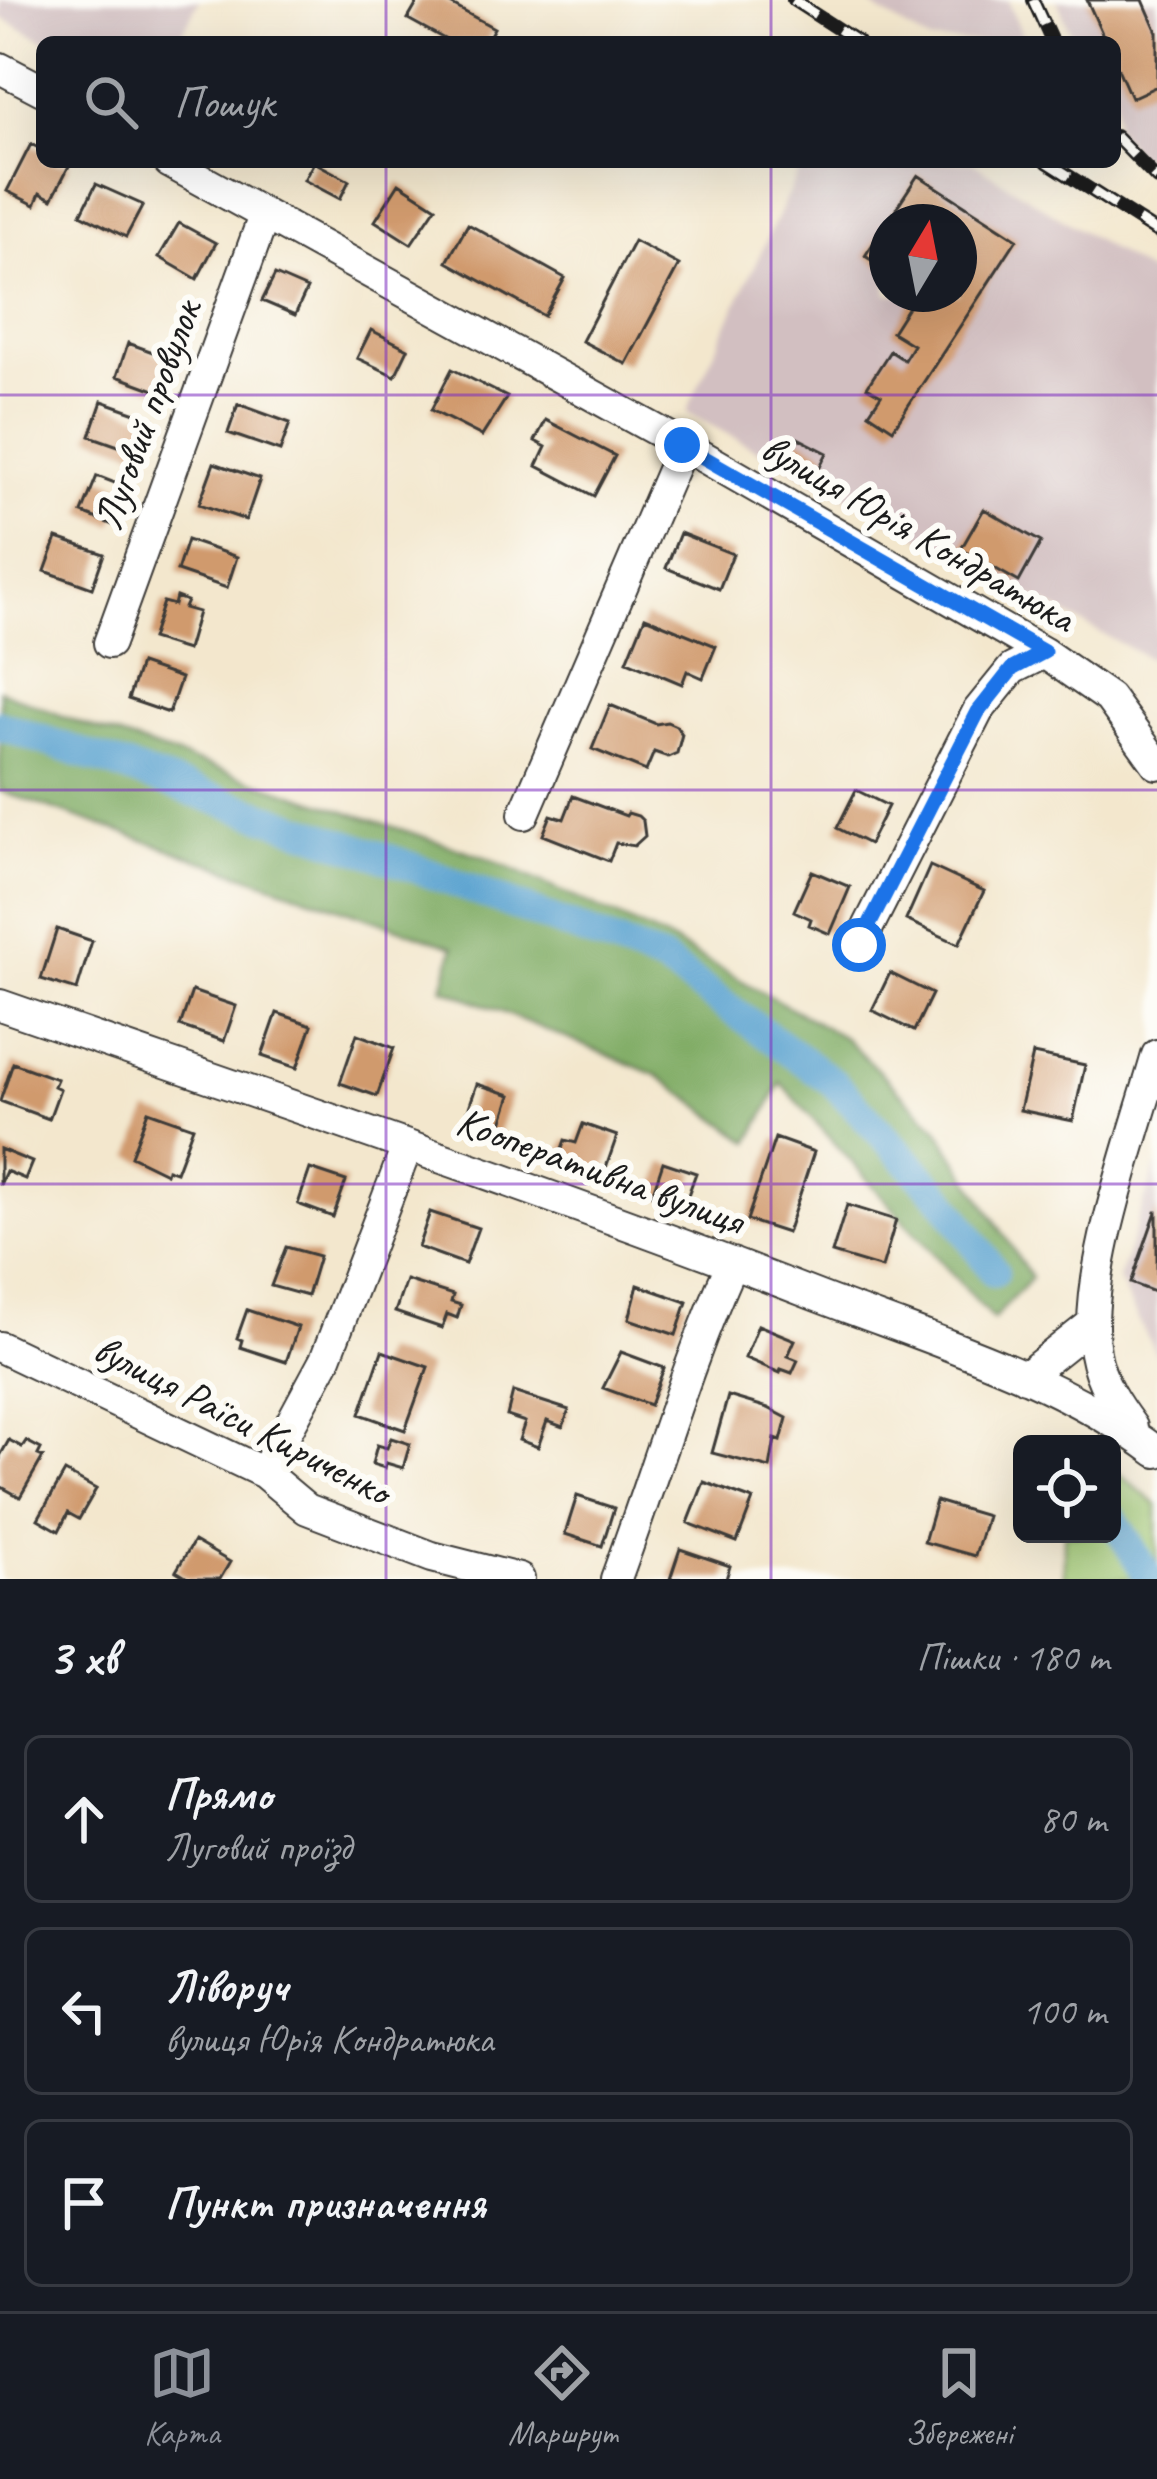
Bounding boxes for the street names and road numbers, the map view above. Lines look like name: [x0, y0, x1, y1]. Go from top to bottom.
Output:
street label: Луговий провулок: [81, 290, 214, 537]
street label: вулиця Юрія Кондратюка: [752, 422, 1087, 646]
street label: Кооперативна вулиця: [449, 1095, 753, 1248]
street label: вулиця Раїси Кириченко: [85, 1322, 403, 1519]

